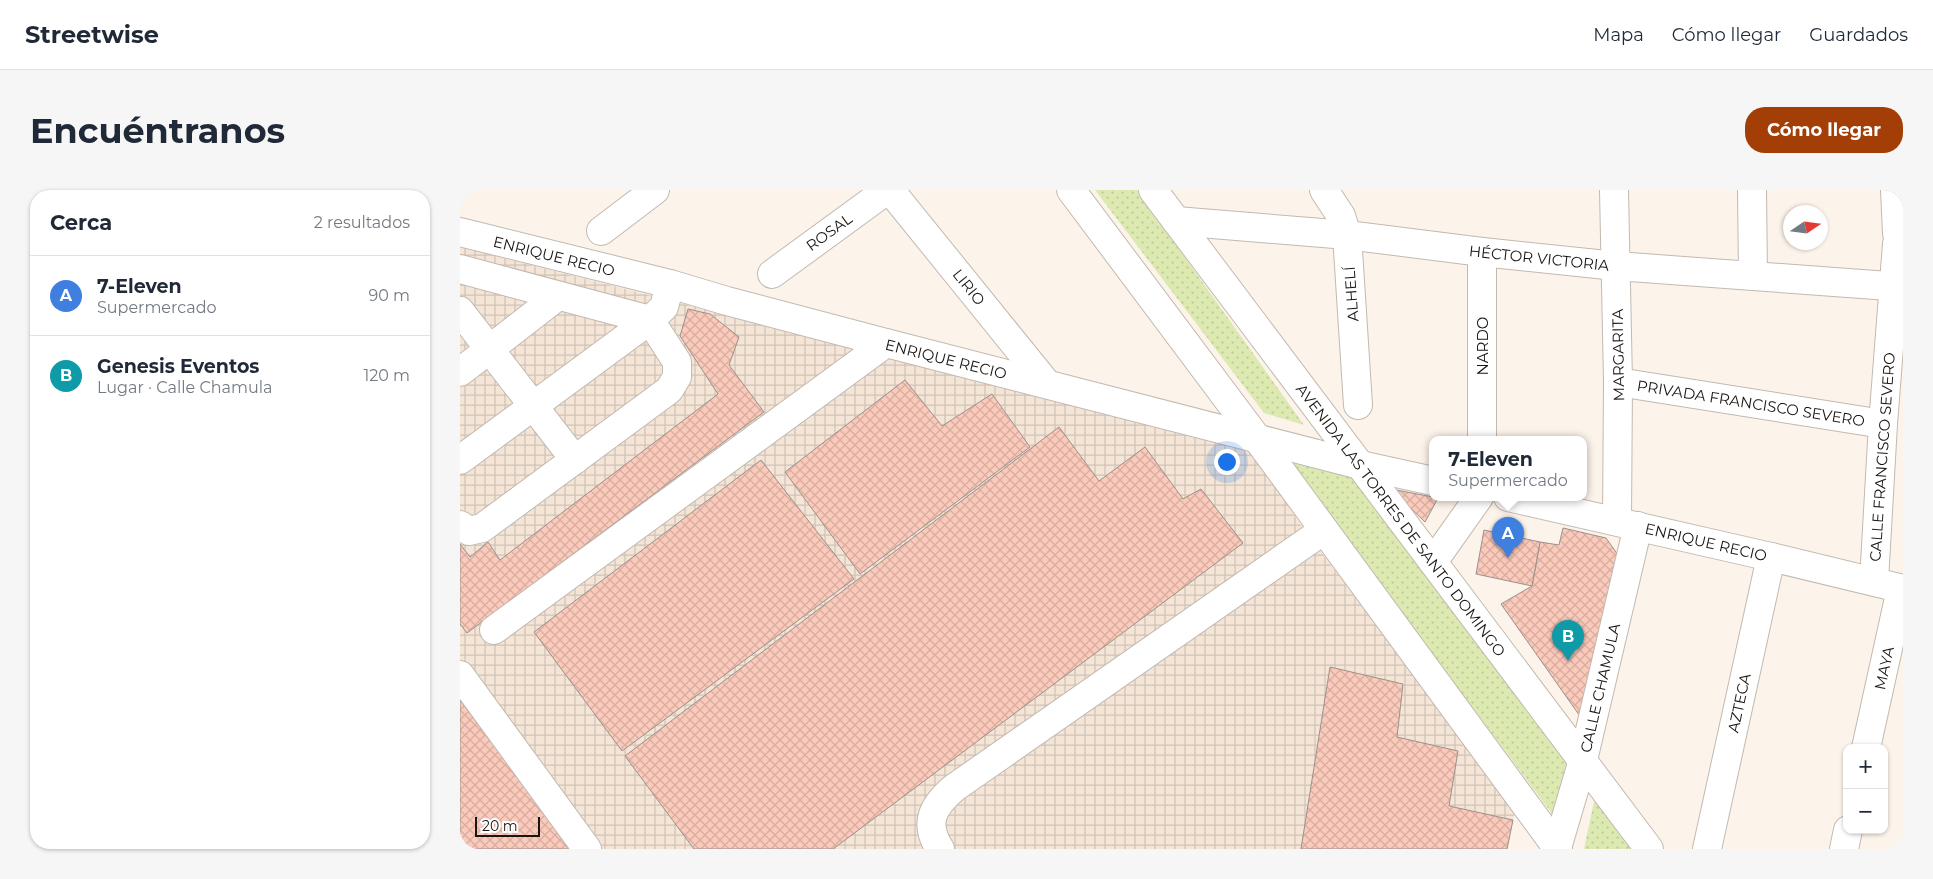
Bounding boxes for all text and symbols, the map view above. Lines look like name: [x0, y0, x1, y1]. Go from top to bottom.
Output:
text: Streetwise: [25, 20, 159, 49]
text: Mapa: [1593, 24, 1644, 46]
text: Cómo llegar: [1672, 24, 1781, 46]
text: Guardados: [1809, 24, 1908, 46]
button: Cómo llegar: [1745, 107, 1903, 153]
text: Encuéntranos: [30, 109, 285, 152]
north arrow: [1783, 205, 1828, 250]
street label: ROSAL: [802, 209, 856, 255]
text: Cerca: [50, 210, 112, 235]
text: 2 resultados: [314, 213, 410, 232]
street label: ENRIQUE RECIO: [491, 232, 617, 280]
street label: HÉCTOR VICTORIA: [1468, 241, 1610, 275]
street label: LIRIO: [949, 265, 989, 309]
street label: ALHELÍ: [1340, 265, 1362, 322]
text: 7-Eleven: [97, 275, 182, 298]
text: A: [60, 286, 72, 305]
text: 90 m: [368, 286, 410, 305]
text: Supermercado: [97, 298, 217, 317]
street label: MARGARITA: [1608, 308, 1628, 401]
street label: NARDO: [1473, 317, 1492, 375]
street label: ENRIQUE RECIO: [883, 335, 1009, 383]
street label: CALLE FRANCISCO SEVERO: [1865, 352, 1899, 562]
text: Genesis Eventos: [97, 355, 259, 378]
text: B: [60, 366, 72, 385]
text: 120 m: [363, 366, 410, 385]
street label: PRIVADA FRANCISCO SEVERO: [1636, 376, 1866, 430]
text: Lugar · Calle Chamula: [97, 378, 272, 397]
street label: AVENIDA LAS TORRES DE SANTO DOMINGO: [1293, 380, 1509, 660]
popup: [1429, 436, 1587, 501]
text: 7-Eleven: [1448, 448, 1533, 471]
your location: [1214, 449, 1240, 475]
text: Supermercado: [1448, 471, 1568, 490]
pin: A: [1492, 517, 1524, 558]
street label: ENRIQUE RECIO: [1643, 519, 1769, 565]
pin: B: [1552, 620, 1584, 661]
street label: CALLE CHAMULA: [1576, 621, 1624, 755]
street label: MAYA: [1870, 644, 1898, 691]
street label: AZTECA: [1723, 671, 1755, 734]
map controls: [1843, 744, 1888, 834]
button: +: [1843, 744, 1888, 789]
button: −: [1843, 789, 1888, 834]
scale bar: [475, 814, 540, 837]
text: 20 m: [482, 817, 518, 835]

